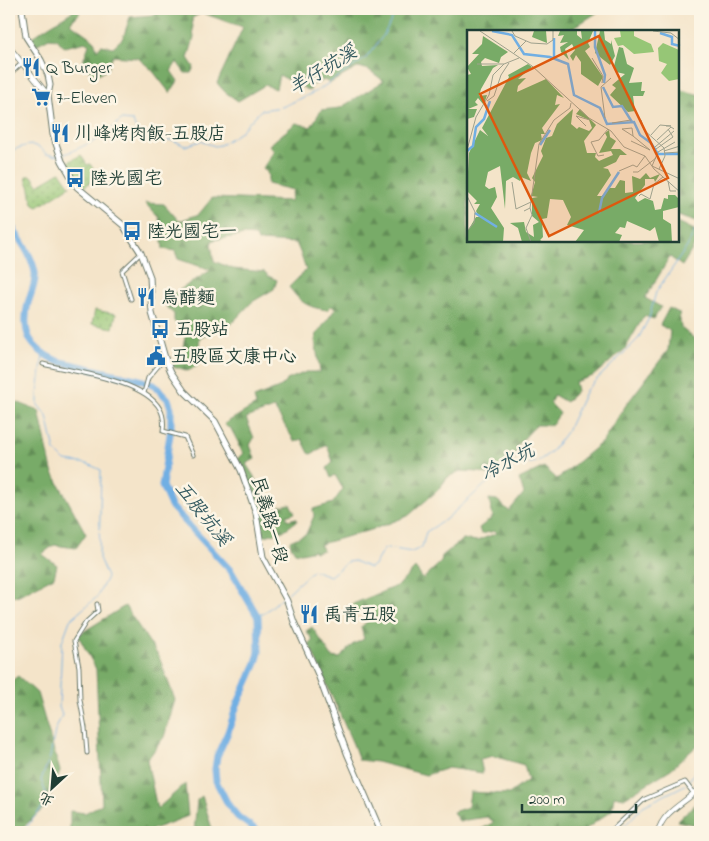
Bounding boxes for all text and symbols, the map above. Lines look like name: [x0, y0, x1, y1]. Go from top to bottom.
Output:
inset map: [467, 30, 679, 242]
water label: 羊仔坑溪: [284, 39, 364, 103]
restaurant icon: Q Burger: [20, 56, 42, 78]
place label: Q Burger: [46, 56, 112, 83]
supermarket icon: 7-Eleven: [30, 86, 52, 108]
place label: 7-Eleven: [56, 86, 117, 112]
restaurant icon: 川峰烤肉飯-五股店: [49, 122, 71, 144]
place label: 川峰烤肉飯-五股店: [75, 122, 226, 148]
bus stop icon: 陸光國宅: [64, 167, 86, 189]
place label: 陸光國宅: [90, 167, 162, 193]
bus stop icon: 陸光國宅一: [121, 220, 143, 242]
place label: 陸光國宅一: [147, 220, 237, 246]
restaurant icon: 烏醋麵: [135, 286, 157, 308]
place label: 烏醋麵: [161, 286, 215, 312]
bus stop icon: 五股站: [149, 318, 171, 340]
place label: 五股站: [175, 318, 229, 344]
public building icon: 五股區文康中心: [145, 345, 167, 367]
place label: 五股區文康中心: [171, 345, 297, 371]
water label: 冷水坑: [477, 437, 541, 488]
street label: 民義路一段: [243, 474, 293, 567]
water label: 五股坑溪: [168, 477, 237, 553]
restaurant icon: 禹青五股: [298, 603, 320, 625]
place label: 禹青五股: [324, 603, 396, 629]
north arrow: [28, 764, 78, 814]
scale bar: [522, 781, 635, 813]
text: 北: [36, 786, 58, 811]
text: 200 m: [529, 789, 565, 811]

